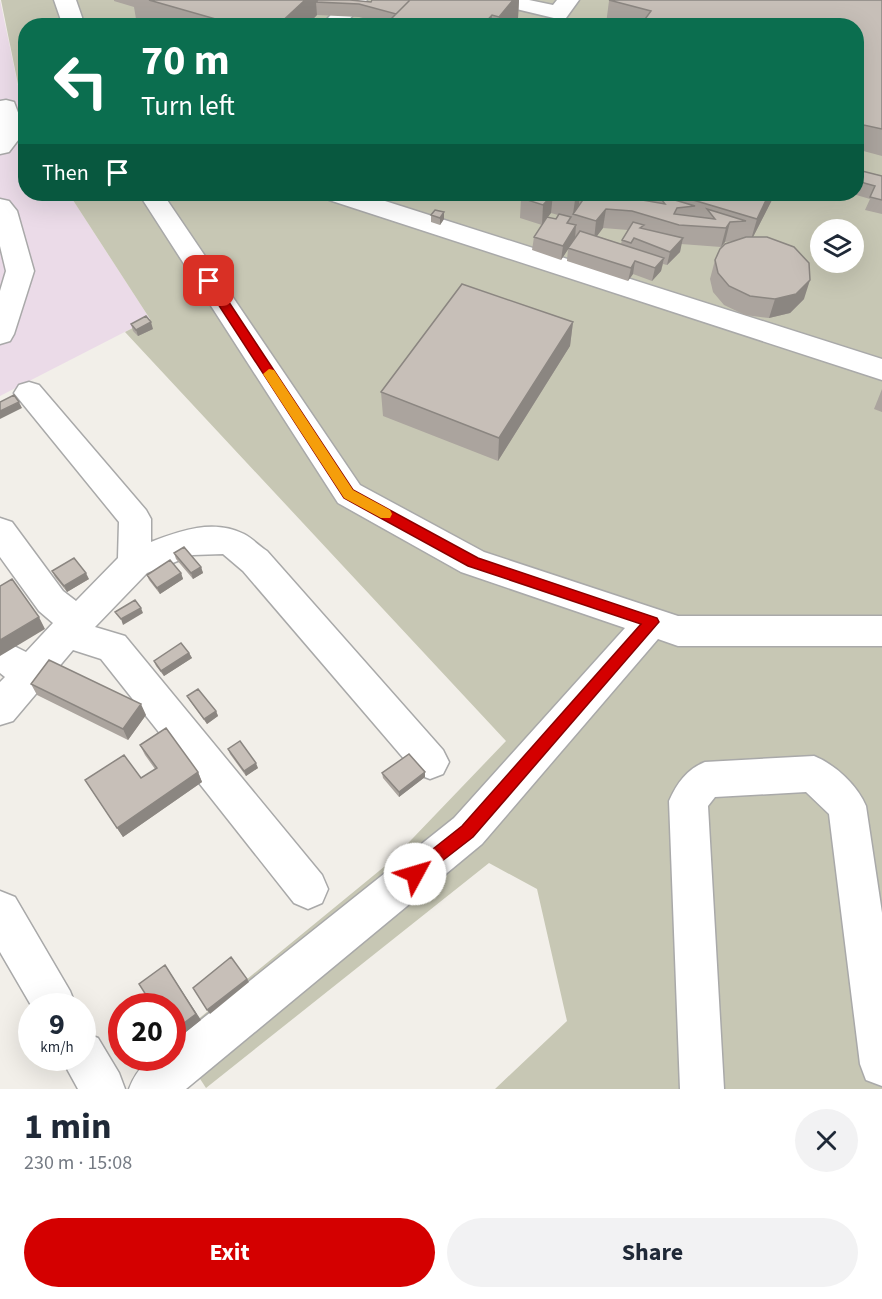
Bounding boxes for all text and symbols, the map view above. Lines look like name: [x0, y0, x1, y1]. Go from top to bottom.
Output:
text: 70 m: [141, 31, 230, 91]
icon: left: [42, 42, 120, 120]
text: Turn left: [141, 87, 235, 126]
icon: arrive: [101, 156, 134, 189]
text: Then: [42, 157, 89, 189]
map controls: [810, 219, 864, 273]
button: layers: [810, 219, 864, 273]
pin: [183, 255, 234, 306]
icon: arrive: [192, 264, 225, 297]
position arrow: [383, 842, 447, 906]
speed limit sign: 20: [108, 993, 186, 1071]
text: 9: [49, 1003, 65, 1046]
text: km/h: [40, 1037, 74, 1058]
text: 1 min: [24, 1101, 112, 1152]
button: close: [795, 1109, 858, 1172]
text: 230 m · 15:08: [24, 1149, 132, 1177]
button: Exit: [24, 1218, 435, 1287]
button: Share: [447, 1218, 858, 1287]

